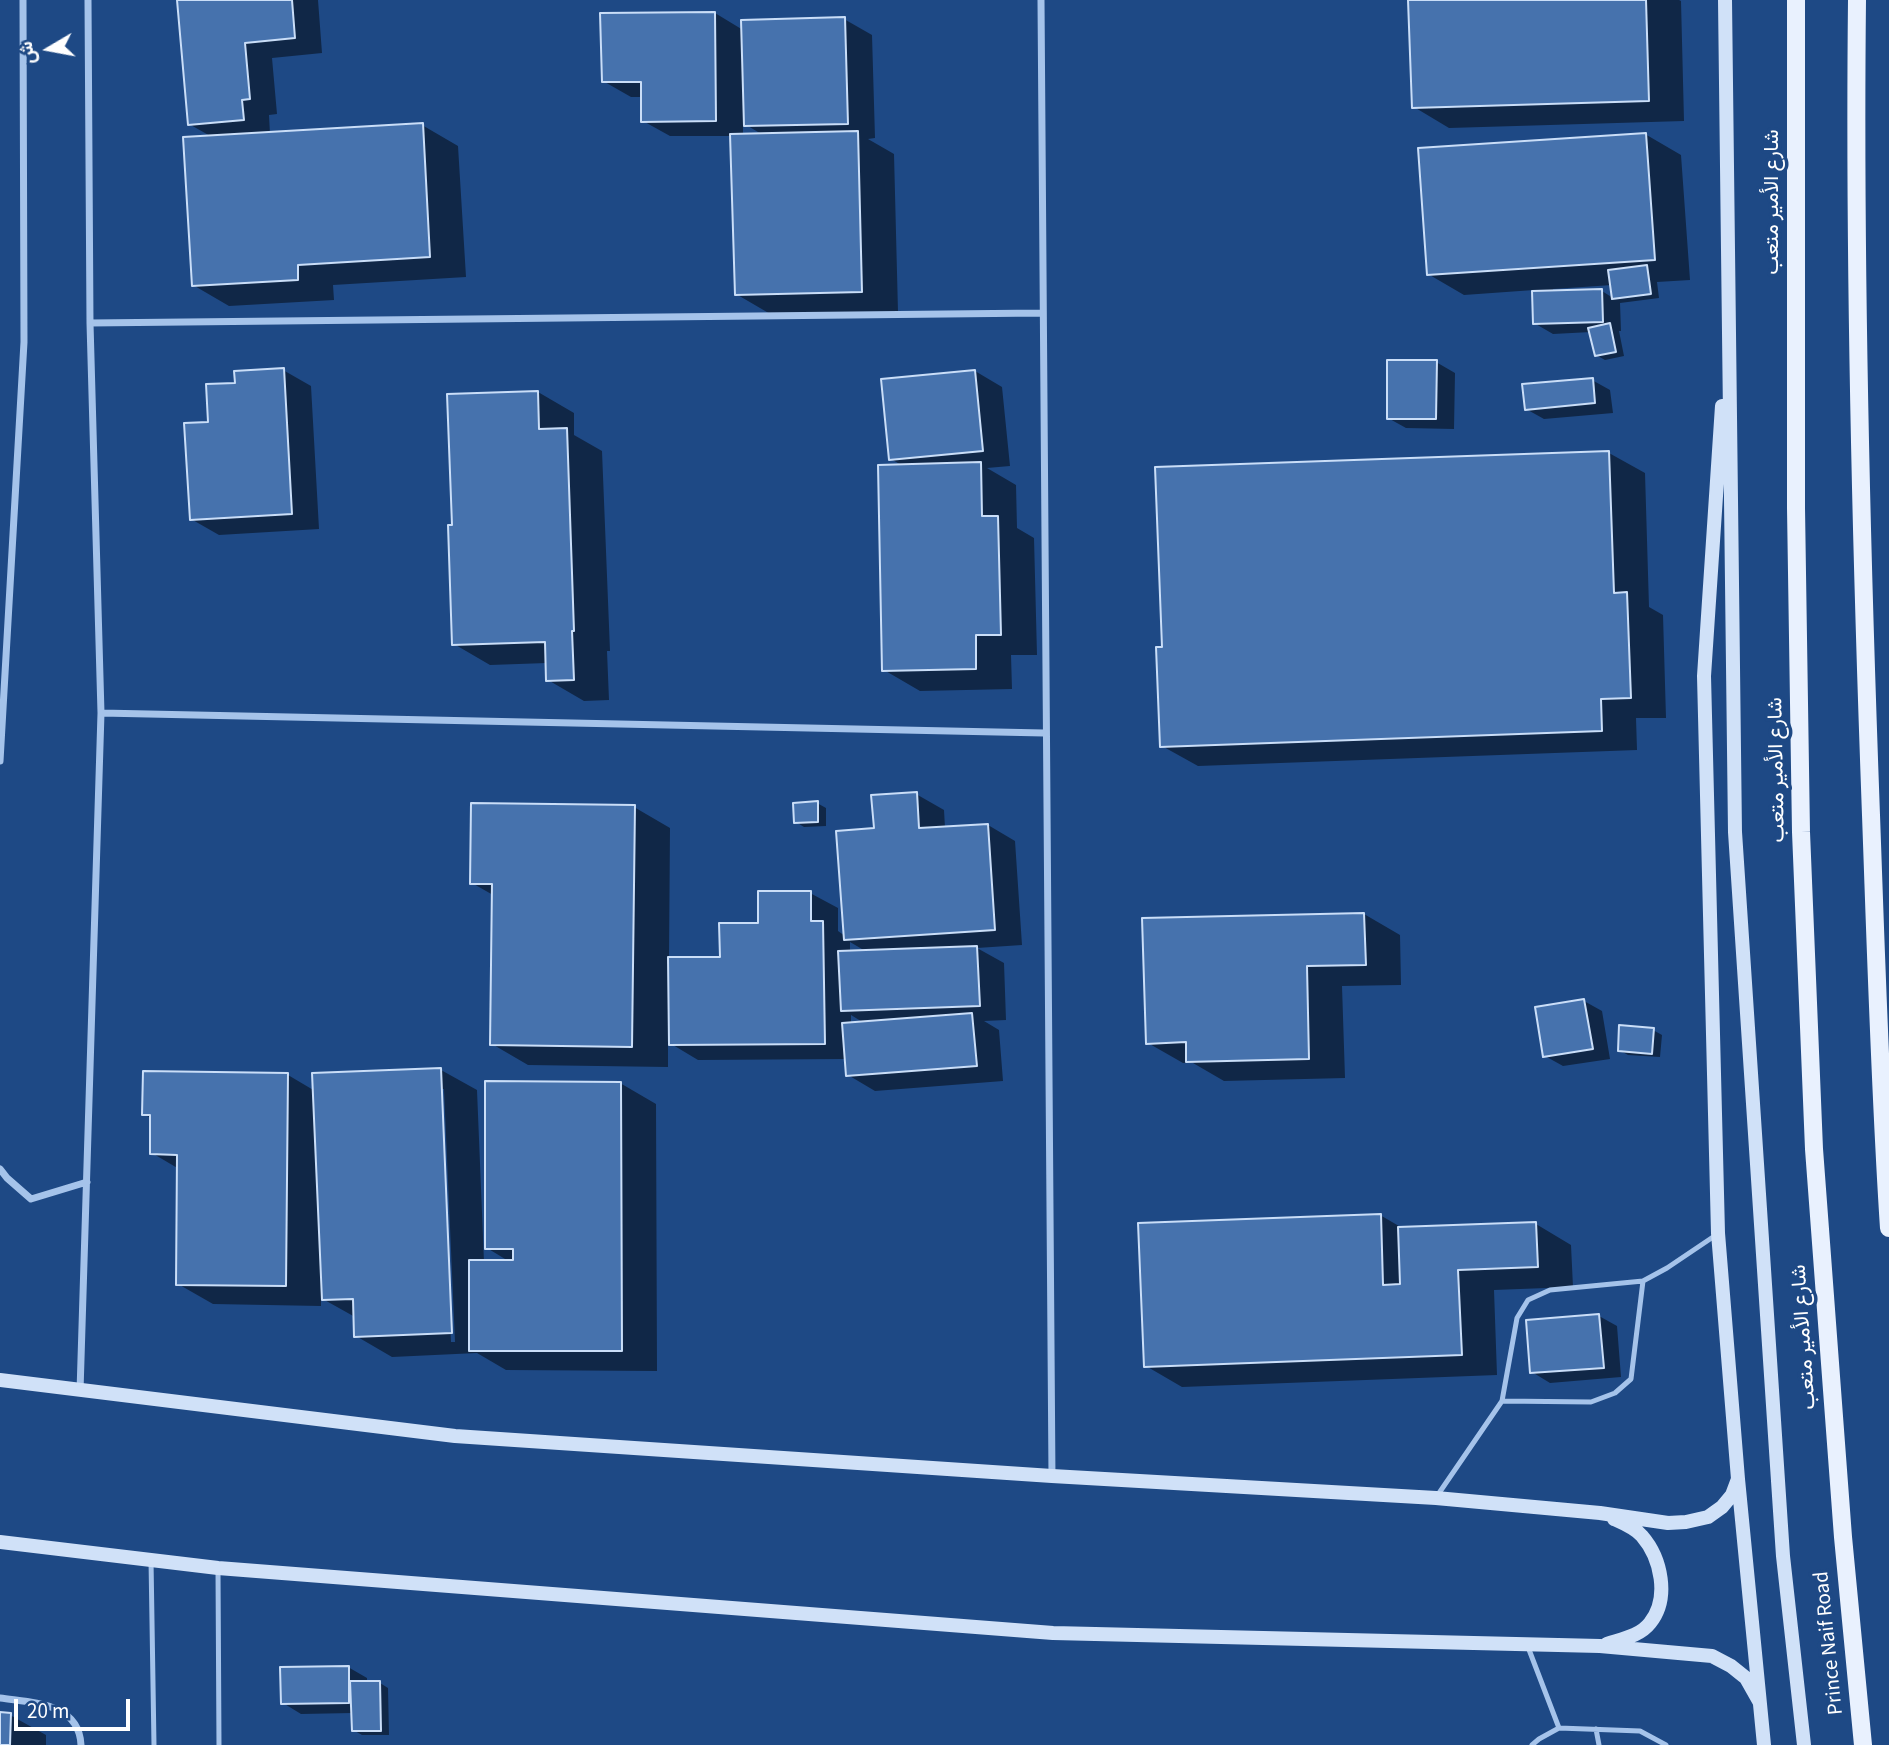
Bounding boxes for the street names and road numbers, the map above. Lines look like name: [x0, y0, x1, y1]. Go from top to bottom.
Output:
street label: شارع الأمير متعب: [1760, 129, 1786, 275]
street label: شارع الأمير متعب: [1764, 697, 1792, 843]
street label: شارع الأمير متعب: [1787, 1264, 1823, 1410]
street label: Prince Naif Road: [1810, 1570, 1850, 1716]

